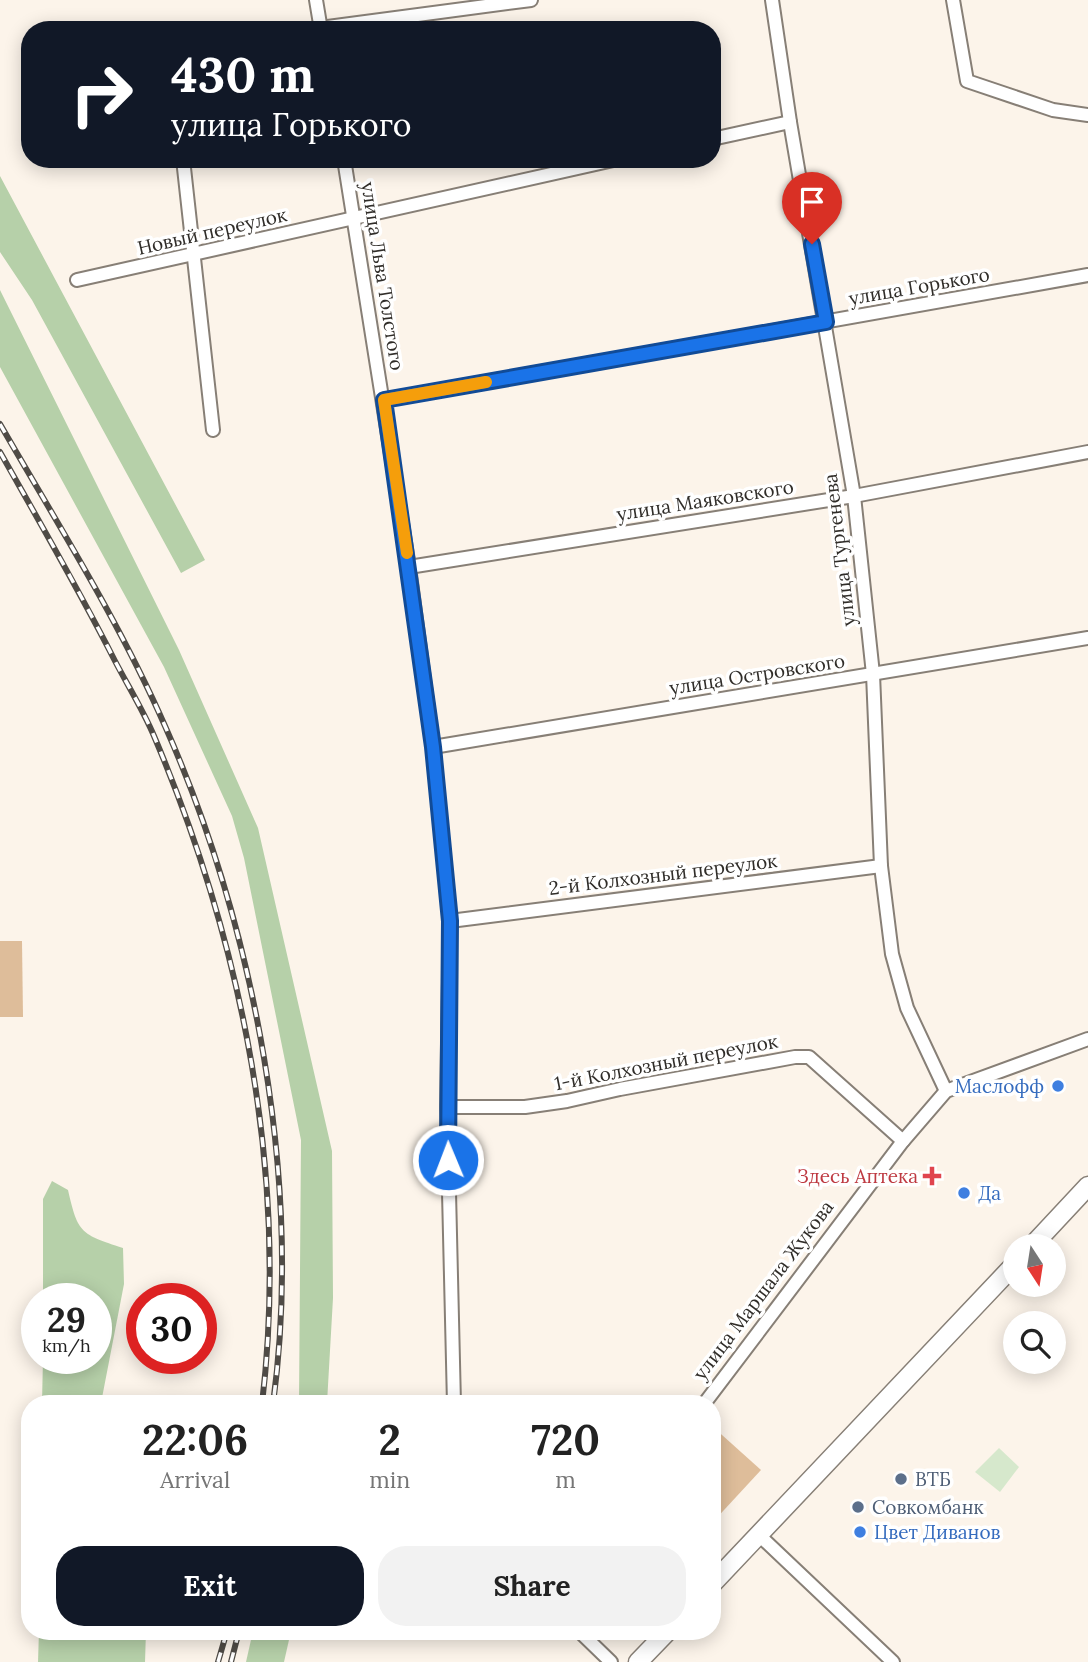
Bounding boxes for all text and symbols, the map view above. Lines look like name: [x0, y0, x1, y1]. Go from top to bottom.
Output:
text: 430 m: [171, 43, 314, 105]
icon: right: [56, 49, 147, 140]
text: улица Горького: [171, 104, 411, 145]
pin: [782, 172, 842, 244]
street label: улица Льва Толстого: [356, 180, 410, 372]
icon: arrive: [793, 183, 831, 221]
street label: Новый переулок: [135, 202, 290, 260]
street label: улица Горького: [847, 262, 991, 310]
street label: улица Тургенева: [818, 472, 860, 628]
street label: улица Маяковского: [615, 474, 795, 526]
street label: улица Островского: [668, 648, 846, 700]
street label: 2-й Колхозный переулок: [547, 848, 779, 900]
street label: 1-й Колхозный переулок: [552, 1028, 780, 1095]
place label: Маслофф: [955, 1074, 1044, 1098]
marker: Маслофф: [1050, 1078, 1066, 1094]
position arrow: [411, 1123, 485, 1197]
place label: Здесь Аптека: [797, 1164, 918, 1188]
marker: Здесь Аптека: [924, 1168, 940, 1184]
place label: Да: [978, 1181, 1001, 1205]
marker: Да: [956, 1185, 972, 1201]
street label: улица Маршала Жукова: [688, 1195, 838, 1384]
north arrow: [1003, 1234, 1066, 1297]
map controls: [1003, 1234, 1066, 1374]
speed limit sign: 30: [126, 1283, 217, 1374]
text: 29: [47, 1297, 86, 1342]
button: search: [1003, 1311, 1066, 1374]
text: km/h: [42, 1334, 91, 1357]
text: 22:06: [142, 1413, 248, 1467]
text: 2: [378, 1413, 401, 1467]
text: 720: [531, 1413, 600, 1467]
text: Arrival: [160, 1465, 230, 1494]
text: min: [369, 1465, 410, 1494]
text: m: [555, 1465, 576, 1494]
place label: ВТБ: [915, 1467, 951, 1491]
marker: ВТБ: [893, 1471, 909, 1487]
place label: Совкомбанк: [872, 1495, 984, 1519]
marker: Совкомбанк: [850, 1499, 866, 1515]
place label: Цвет Диванов: [874, 1520, 1001, 1544]
marker: Цвет Диванов: [852, 1524, 868, 1540]
button: Exit: [56, 1546, 364, 1626]
button: Share: [378, 1546, 686, 1626]

